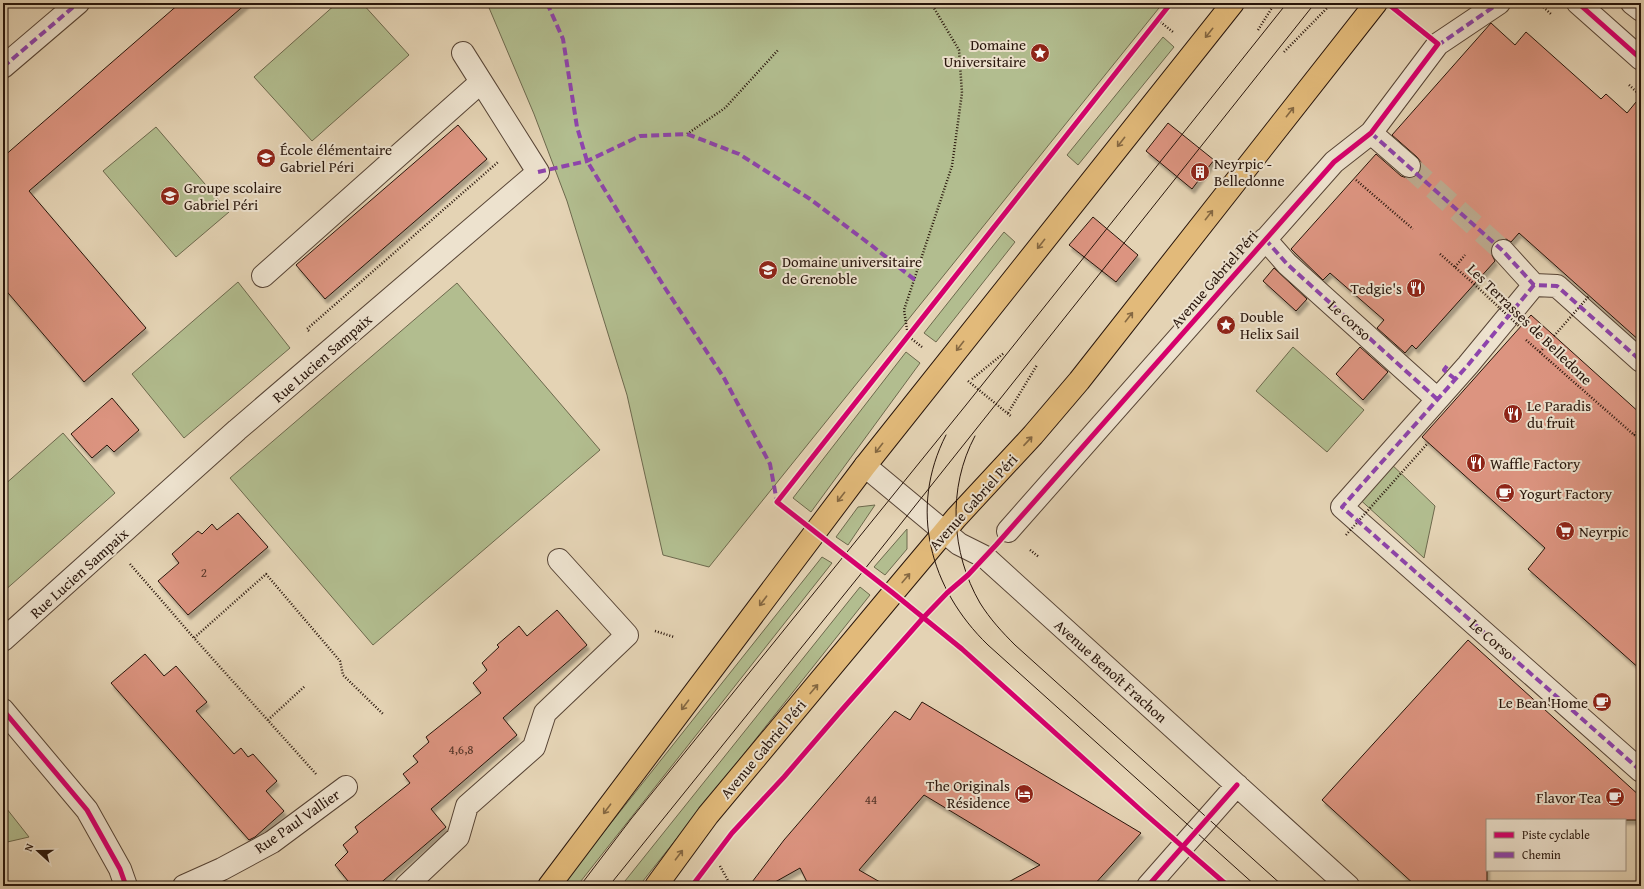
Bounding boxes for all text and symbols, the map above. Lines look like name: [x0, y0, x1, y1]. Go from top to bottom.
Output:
one-way arrow: [1204, 28, 1213, 39]
place label: Domaine Universitaire: [943, 34, 1026, 72]
place icon: Domaine Universitaire: [1029, 42, 1051, 64]
one-way arrow: [1286, 107, 1294, 118]
one-way arrow: [1117, 137, 1126, 148]
place label: École élémentaire Gabriel Péri: [280, 139, 392, 177]
school or university icon: École élémentaire Gabriel Péri: [255, 147, 277, 169]
place label: Neyrpic - Belledonne: [1214, 153, 1285, 191]
building icon: Neyrpic - Belledonne: [1189, 161, 1211, 183]
place label: Groupe scolaire Gabriel Péri: [184, 177, 282, 215]
school or university icon: Groupe scolaire Gabriel Péri: [159, 185, 181, 207]
one-way arrow: [1205, 209, 1214, 220]
street label: Avenue Gabriel Péri: [1166, 225, 1262, 333]
one-way arrow: [1036, 239, 1045, 250]
place label: Domaine universitaire de Grenoble: [782, 251, 922, 289]
school or university icon: Domaine universitaire de Grenoble: [757, 259, 779, 281]
street label: Les Terrasses de Belledone: [1463, 259, 1597, 389]
restaurant icon: Tedgie's: [1405, 277, 1427, 299]
place label: Tedgie's: [1351, 278, 1402, 299]
street label: Le corso: [1324, 295, 1377, 345]
place label: Double Helix Sail: [1240, 306, 1299, 344]
street label: Rue Lucien Sampaix: [268, 309, 377, 407]
one-way arrow: [1125, 311, 1133, 322]
place icon: Double Helix Sail: [1215, 314, 1237, 336]
one-way arrow: [956, 341, 965, 352]
place label: Le Paradis du fruit: [1527, 395, 1591, 433]
restaurant icon: Le Paradis du fruit: [1502, 403, 1524, 425]
one-way arrow: [1023, 436, 1032, 446]
one-way arrow: [875, 443, 884, 454]
street label: Avenue Gabriel Péri: [924, 449, 1022, 555]
restaurant icon: Waffle Factory: [1465, 452, 1487, 474]
place label: Waffle Factory: [1490, 453, 1581, 474]
cafe icon: Yogurt Factory: [1494, 482, 1516, 504]
place label: Yogurt Factory: [1519, 483, 1613, 504]
one-way arrow: [837, 492, 846, 503]
supermarket icon: Neyrpic: [1554, 520, 1576, 542]
place label: Neyrpic: [1579, 521, 1629, 542]
street label: Rue Lucien Sampaix: [25, 523, 133, 623]
house number: 2: [201, 563, 207, 582]
one-way arrow: [901, 573, 910, 583]
one-way arrow: [759, 595, 767, 606]
street label: Le Corso: [1465, 614, 1519, 665]
street label: Avenue Benoît Frachon: [1050, 615, 1172, 728]
one-way arrow: [809, 683, 818, 694]
cafe icon: Le Bean'Home: [1591, 691, 1613, 713]
place label: Le Bean'Home: [1499, 692, 1588, 713]
street label: Avenue Gabriel Péri: [715, 695, 811, 803]
one-way arrow: [681, 699, 689, 710]
house number: 4,6,8: [448, 740, 474, 759]
place label: The Originals Résidence: [926, 775, 1010, 813]
hotel icon: The Originals Résidence: [1013, 783, 1035, 805]
street label: Rue Paul Vallier: [250, 784, 344, 858]
cafe icon: Flavor Tea: [1604, 786, 1626, 808]
place label: Flavor Tea: [1536, 787, 1601, 808]
house number: 44: [865, 790, 877, 809]
one-way arrow: [603, 803, 611, 814]
legend: [1486, 819, 1626, 871]
text: Piste cyclable: [1522, 826, 1590, 843]
north arrow: [18, 831, 58, 871]
text: N: [20, 841, 38, 854]
text: Chemin: [1522, 846, 1561, 863]
one-way arrow: [675, 849, 683, 860]

